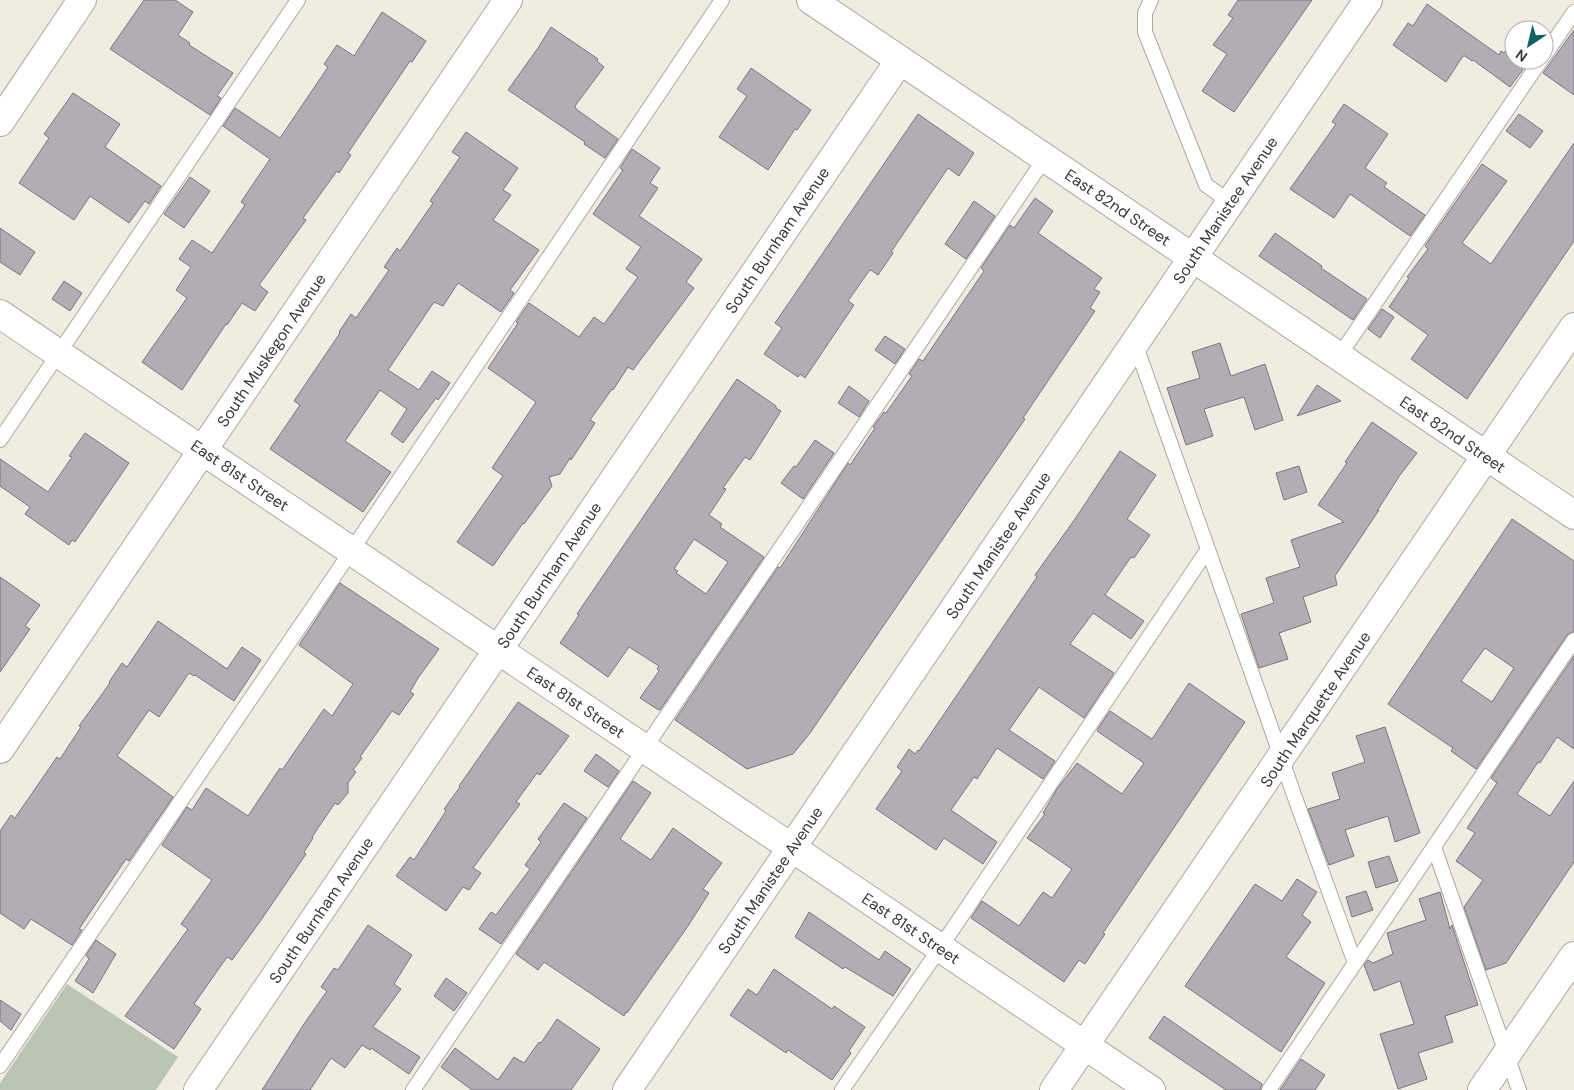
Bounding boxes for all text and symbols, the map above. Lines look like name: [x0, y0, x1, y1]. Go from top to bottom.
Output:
north arrow: [1504, 20, 1554, 70]
text: N: [1512, 45, 1531, 66]
street label: South Manistee Avenue: [1168, 133, 1283, 288]
street label: South Burnham Avenue: [721, 163, 834, 318]
street label: East 82nd Street: [1061, 164, 1175, 251]
street label: South Muskegon Avenue: [212, 269, 331, 431]
street label: East 82nd Street: [1396, 391, 1510, 478]
street label: East 81st Street: [187, 435, 293, 516]
street label: South Manistee Avenue: [941, 468, 1056, 623]
street label: South Burnham Avenue: [493, 498, 606, 653]
street label: South Marquette Avenue: [1255, 627, 1375, 791]
street label: East 81st Street: [523, 662, 629, 743]
street label: South Manistee Avenue: [713, 803, 828, 958]
street label: South Burnham Avenue: [265, 833, 378, 988]
street label: East 81st Street: [858, 888, 964, 969]

